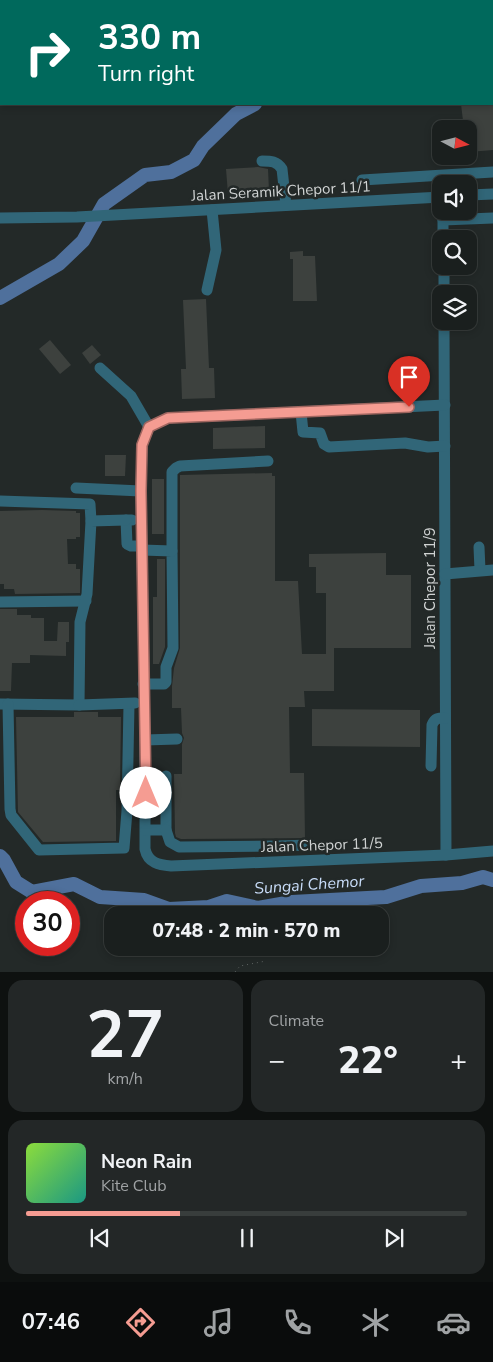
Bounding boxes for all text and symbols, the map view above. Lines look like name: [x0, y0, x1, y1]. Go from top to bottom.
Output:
text: 330 m: [98, 14, 201, 61]
icon: right: [15, 20, 80, 85]
text: Turn right: [98, 59, 194, 89]
north arrow: [432, 120, 478, 165]
map controls: [432, 120, 477, 330]
button: sound: [432, 175, 477, 220]
street label: Jalan Seramik Chepor 11/1: [190, 176, 371, 206]
button: search: [432, 230, 477, 275]
button: layers: [432, 285, 477, 330]
pin: [388, 356, 430, 407]
icon: arrive: [395, 363, 423, 391]
street label: Jalan Chepor 11/9: [420, 527, 440, 650]
position arrow: [119, 766, 171, 818]
street label: Jalan Chepor 11/5: [260, 833, 383, 857]
water label: Sungai Chemor: [253, 870, 366, 900]
speed limit sign: 30: [15, 891, 80, 956]
text: 07:48 · 2 min · 570 m: [153, 918, 340, 944]
text: 27: [86, 991, 164, 1080]
text: Climate: [269, 1010, 324, 1032]
text: 22°: [338, 1035, 398, 1086]
text: −: [269, 1042, 285, 1080]
text: +: [450, 1042, 467, 1080]
text: km/h: [108, 1068, 143, 1090]
text: Neon Rain: [101, 1149, 192, 1175]
text: Kite Club: [101, 1175, 167, 1197]
icon: previous: [86, 1224, 114, 1252]
icon: pause: [233, 1224, 261, 1252]
icon: next: [380, 1224, 408, 1252]
icon: directions: [123, 1305, 158, 1340]
icon: music: [201, 1305, 236, 1340]
icon: phone: [280, 1305, 315, 1340]
icon: climate: [358, 1305, 393, 1340]
icon: car: [436, 1305, 471, 1340]
text: 07:46: [22, 1307, 80, 1337]

